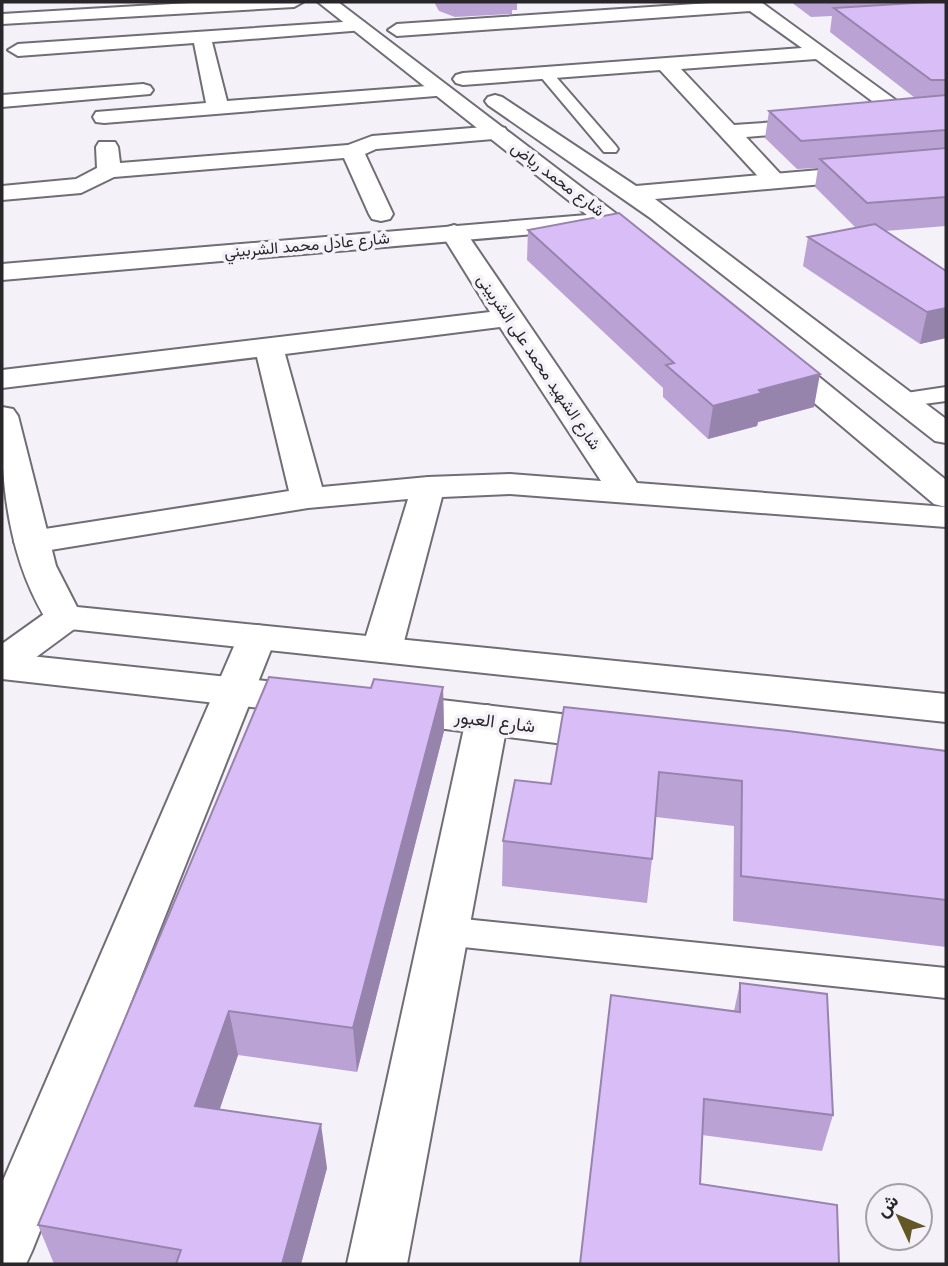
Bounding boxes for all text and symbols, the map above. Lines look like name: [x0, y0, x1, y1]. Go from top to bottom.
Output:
street label: شارع محمد رياض: [506, 138, 608, 222]
street label: شارع عادل محمد الشربيني: [224, 228, 391, 266]
street label: شارع الشهيد محمد على الشربينى: [471, 271, 605, 454]
street label: شارع العبور: [452, 706, 536, 738]
north arrow: [864, 1182, 934, 1252]
text: ش: [871, 1189, 903, 1222]

